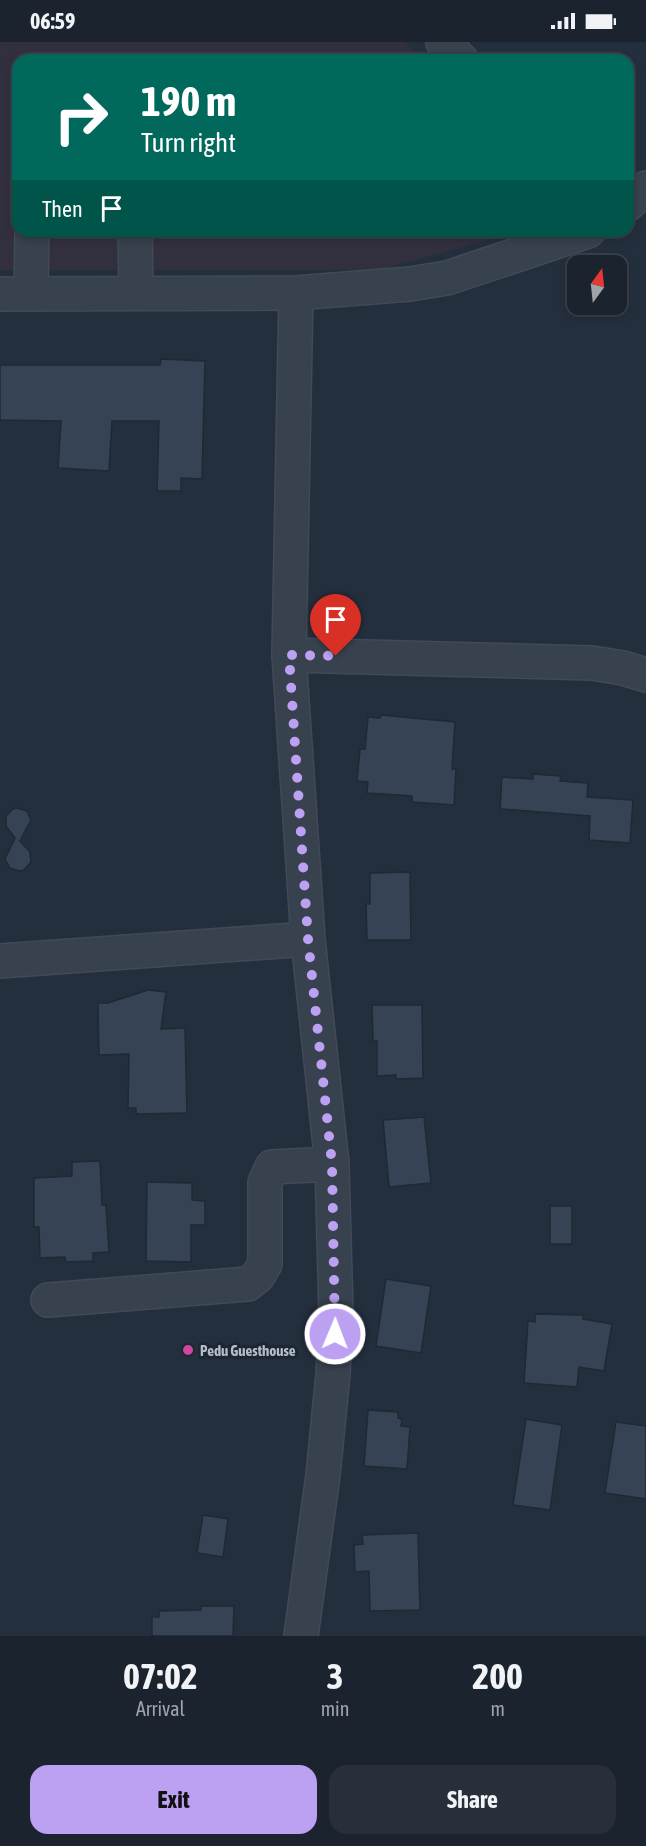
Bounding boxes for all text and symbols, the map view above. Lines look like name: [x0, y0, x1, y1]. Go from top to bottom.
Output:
text: 06:59: [30, 8, 75, 34]
text: 190 m: [141, 77, 236, 125]
icon: right: [42, 78, 120, 156]
text: Turn right: [141, 127, 236, 158]
icon: arrive: [95, 192, 128, 225]
text: Then: [42, 196, 83, 222]
north arrow: [567, 255, 627, 315]
map controls: [567, 255, 627, 315]
pin: [310, 594, 361, 656]
icon: arrive: [319, 603, 352, 636]
position arrow: [303, 1302, 367, 1366]
place label: Pedu Guesthouse: [200, 1342, 296, 1359]
marker: Pedu Guesthouse: [181, 1343, 195, 1357]
text: 07:02: [123, 1655, 198, 1697]
text: 3: [327, 1655, 343, 1697]
text: 200: [472, 1655, 523, 1697]
text: Arrival: [136, 1697, 185, 1720]
text: min: [321, 1697, 349, 1720]
text: m: [490, 1697, 505, 1720]
button: Exit: [30, 1765, 317, 1834]
button: Share: [329, 1765, 616, 1834]

